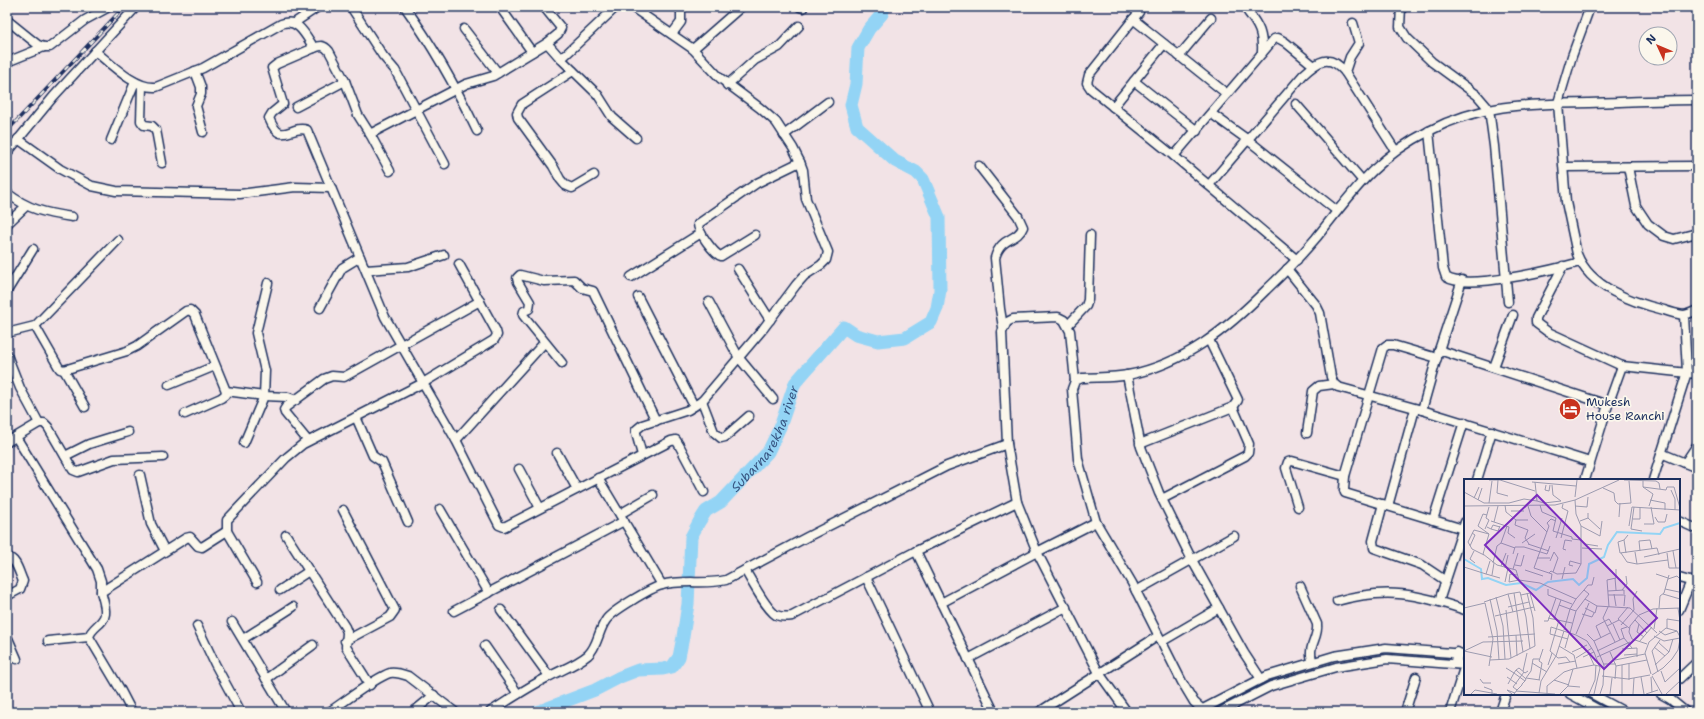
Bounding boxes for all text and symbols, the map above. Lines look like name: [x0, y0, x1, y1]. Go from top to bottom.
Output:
north arrow: [1638, 26, 1678, 66]
text: N: [1643, 31, 1660, 48]
water label: Subarnarekha river: [727, 382, 803, 495]
place label: Mukesh House Ranchi: [1586, 394, 1665, 424]
hotel icon: Mukesh House Ranchi: [1557, 396, 1583, 422]
inset map: [1464, 479, 1680, 695]

